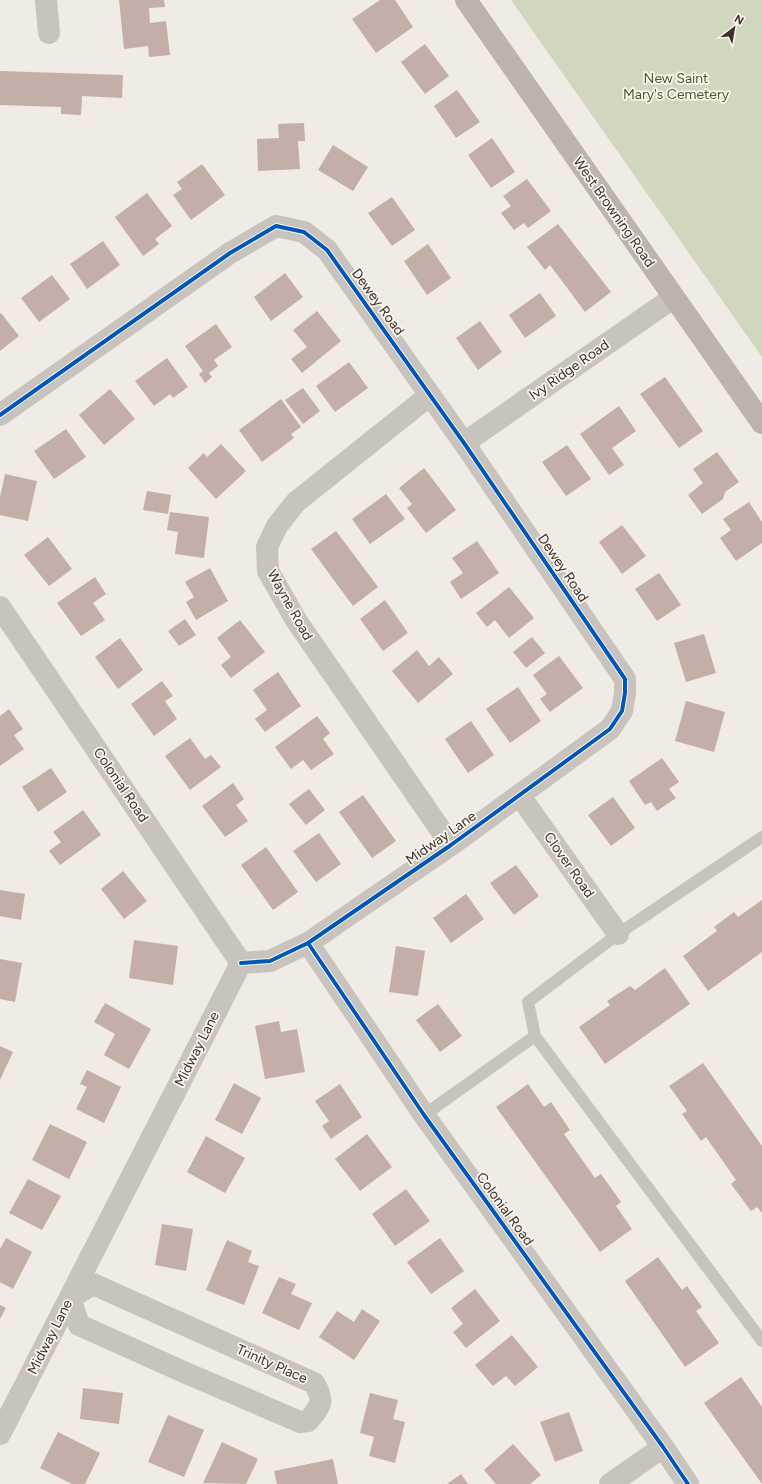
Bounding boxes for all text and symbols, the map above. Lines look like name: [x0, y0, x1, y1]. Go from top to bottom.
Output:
north arrow: [714, 8, 754, 48]
text: N: [732, 12, 746, 28]
park label: New Saint Mary's Cemetery: [623, 70, 730, 103]
street label: West Browning Road: [570, 154, 658, 270]
street label: Dewey Road: [348, 265, 408, 339]
street label: Ivy Ridge Road: [526, 336, 612, 404]
street label: Dewey Road: [534, 531, 592, 605]
street label: Wayne Road: [264, 567, 316, 643]
street label: Colonial Road: [90, 744, 152, 826]
street label: Midway Lane: [403, 807, 480, 868]
street label: Clover Road: [540, 829, 598, 901]
street label: Midway Lane: [171, 1008, 223, 1089]
street label: Colonial Road: [473, 1169, 537, 1249]
street label: Midway Lane: [24, 1296, 76, 1377]
street label: Trinity Place: [234, 1341, 310, 1387]

